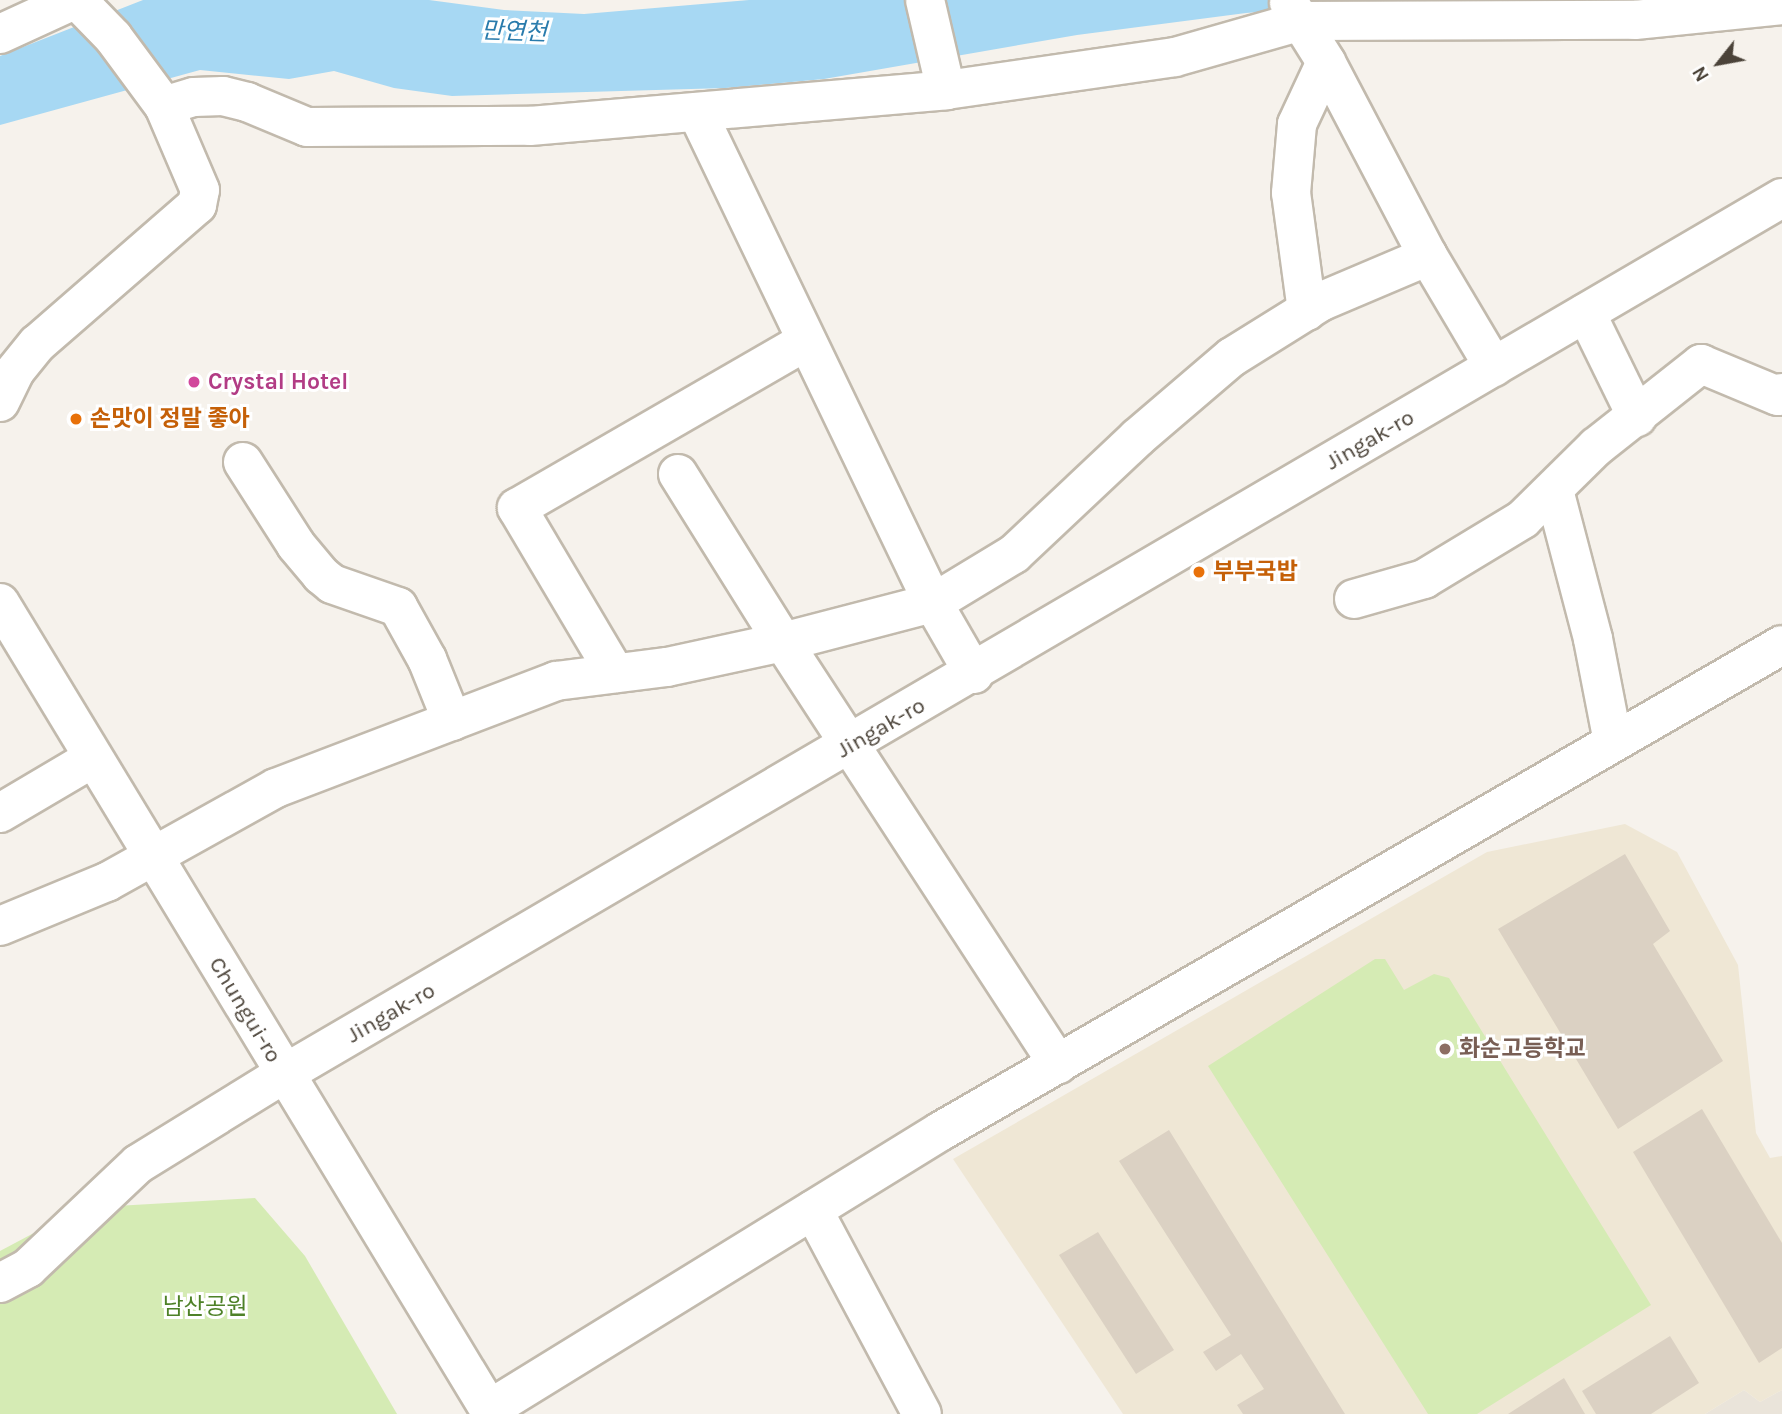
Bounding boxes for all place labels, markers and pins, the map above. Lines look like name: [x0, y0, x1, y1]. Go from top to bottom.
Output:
place label: Crystal Hotel: [208, 368, 348, 396]
marker: Crystal Hotel: [186, 374, 202, 390]
place label: 손맛이 정말 좋아: [90, 405, 250, 433]
marker: 손맛이 정말 좋아: [68, 411, 84, 427]
place label: 부부국밥: [1213, 558, 1298, 586]
marker: 부부국밥: [1191, 564, 1207, 580]
place label: 화순고등학교: [1459, 1035, 1586, 1063]
marker: 화순고등학교: [1437, 1041, 1453, 1057]

